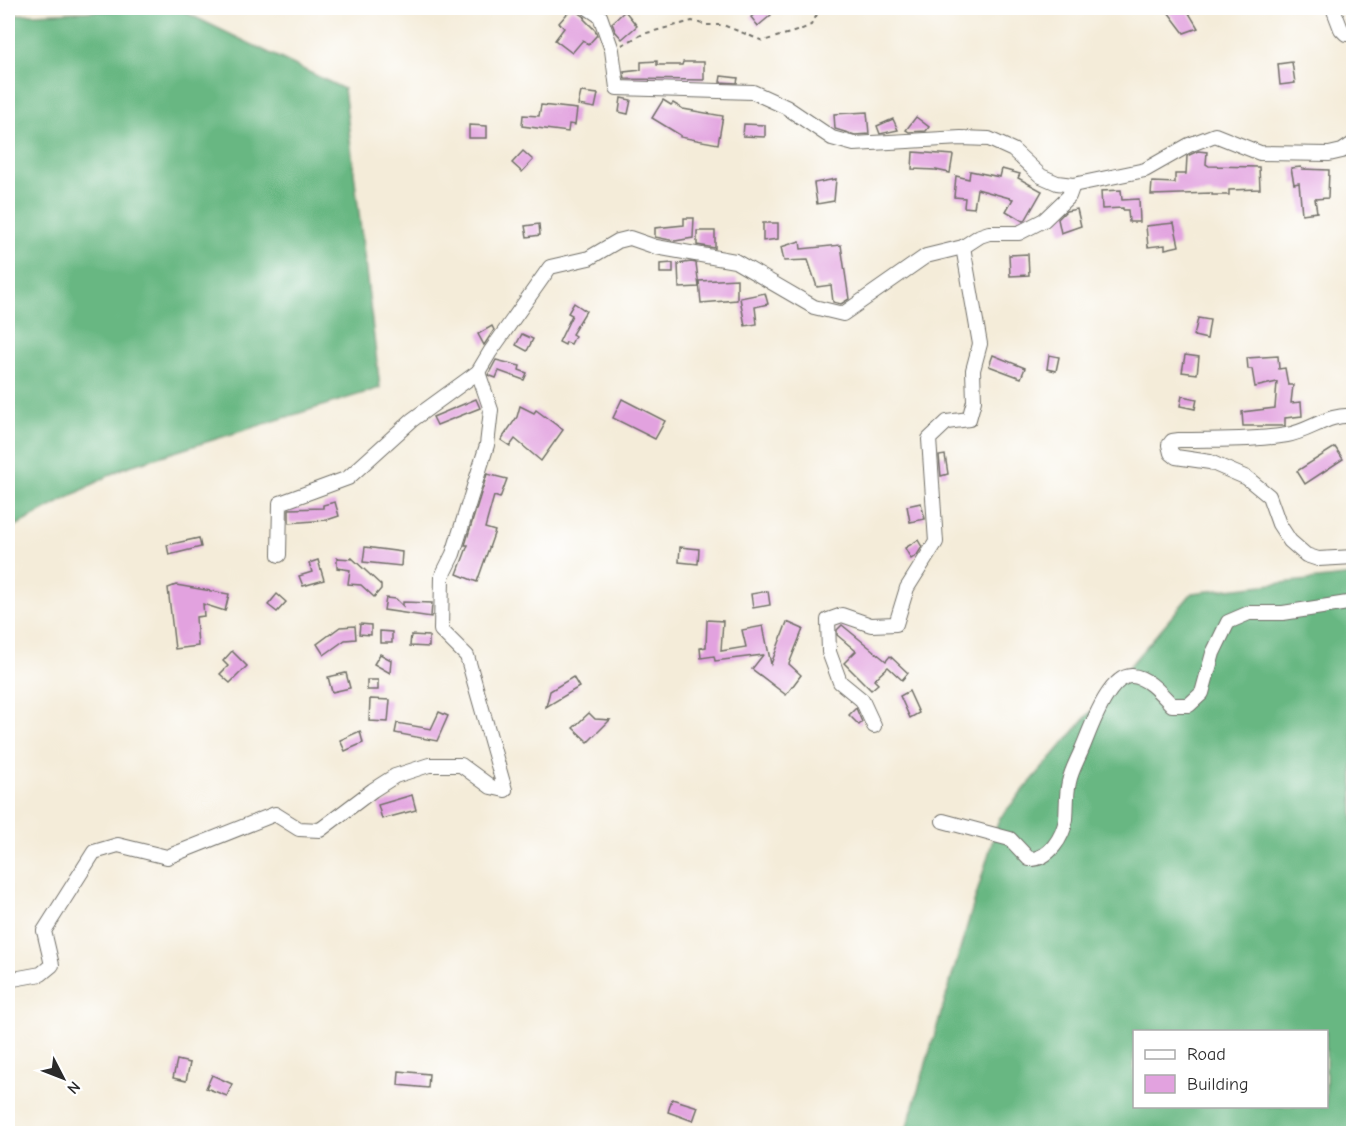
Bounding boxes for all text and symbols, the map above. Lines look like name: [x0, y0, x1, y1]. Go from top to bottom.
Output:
legend: [1133, 1030, 1328, 1108]
text: Road: [1187, 1044, 1226, 1065]
north arrow: [33, 1048, 93, 1108]
text: Building: [1187, 1074, 1249, 1095]
text: N: [63, 1077, 84, 1097]

